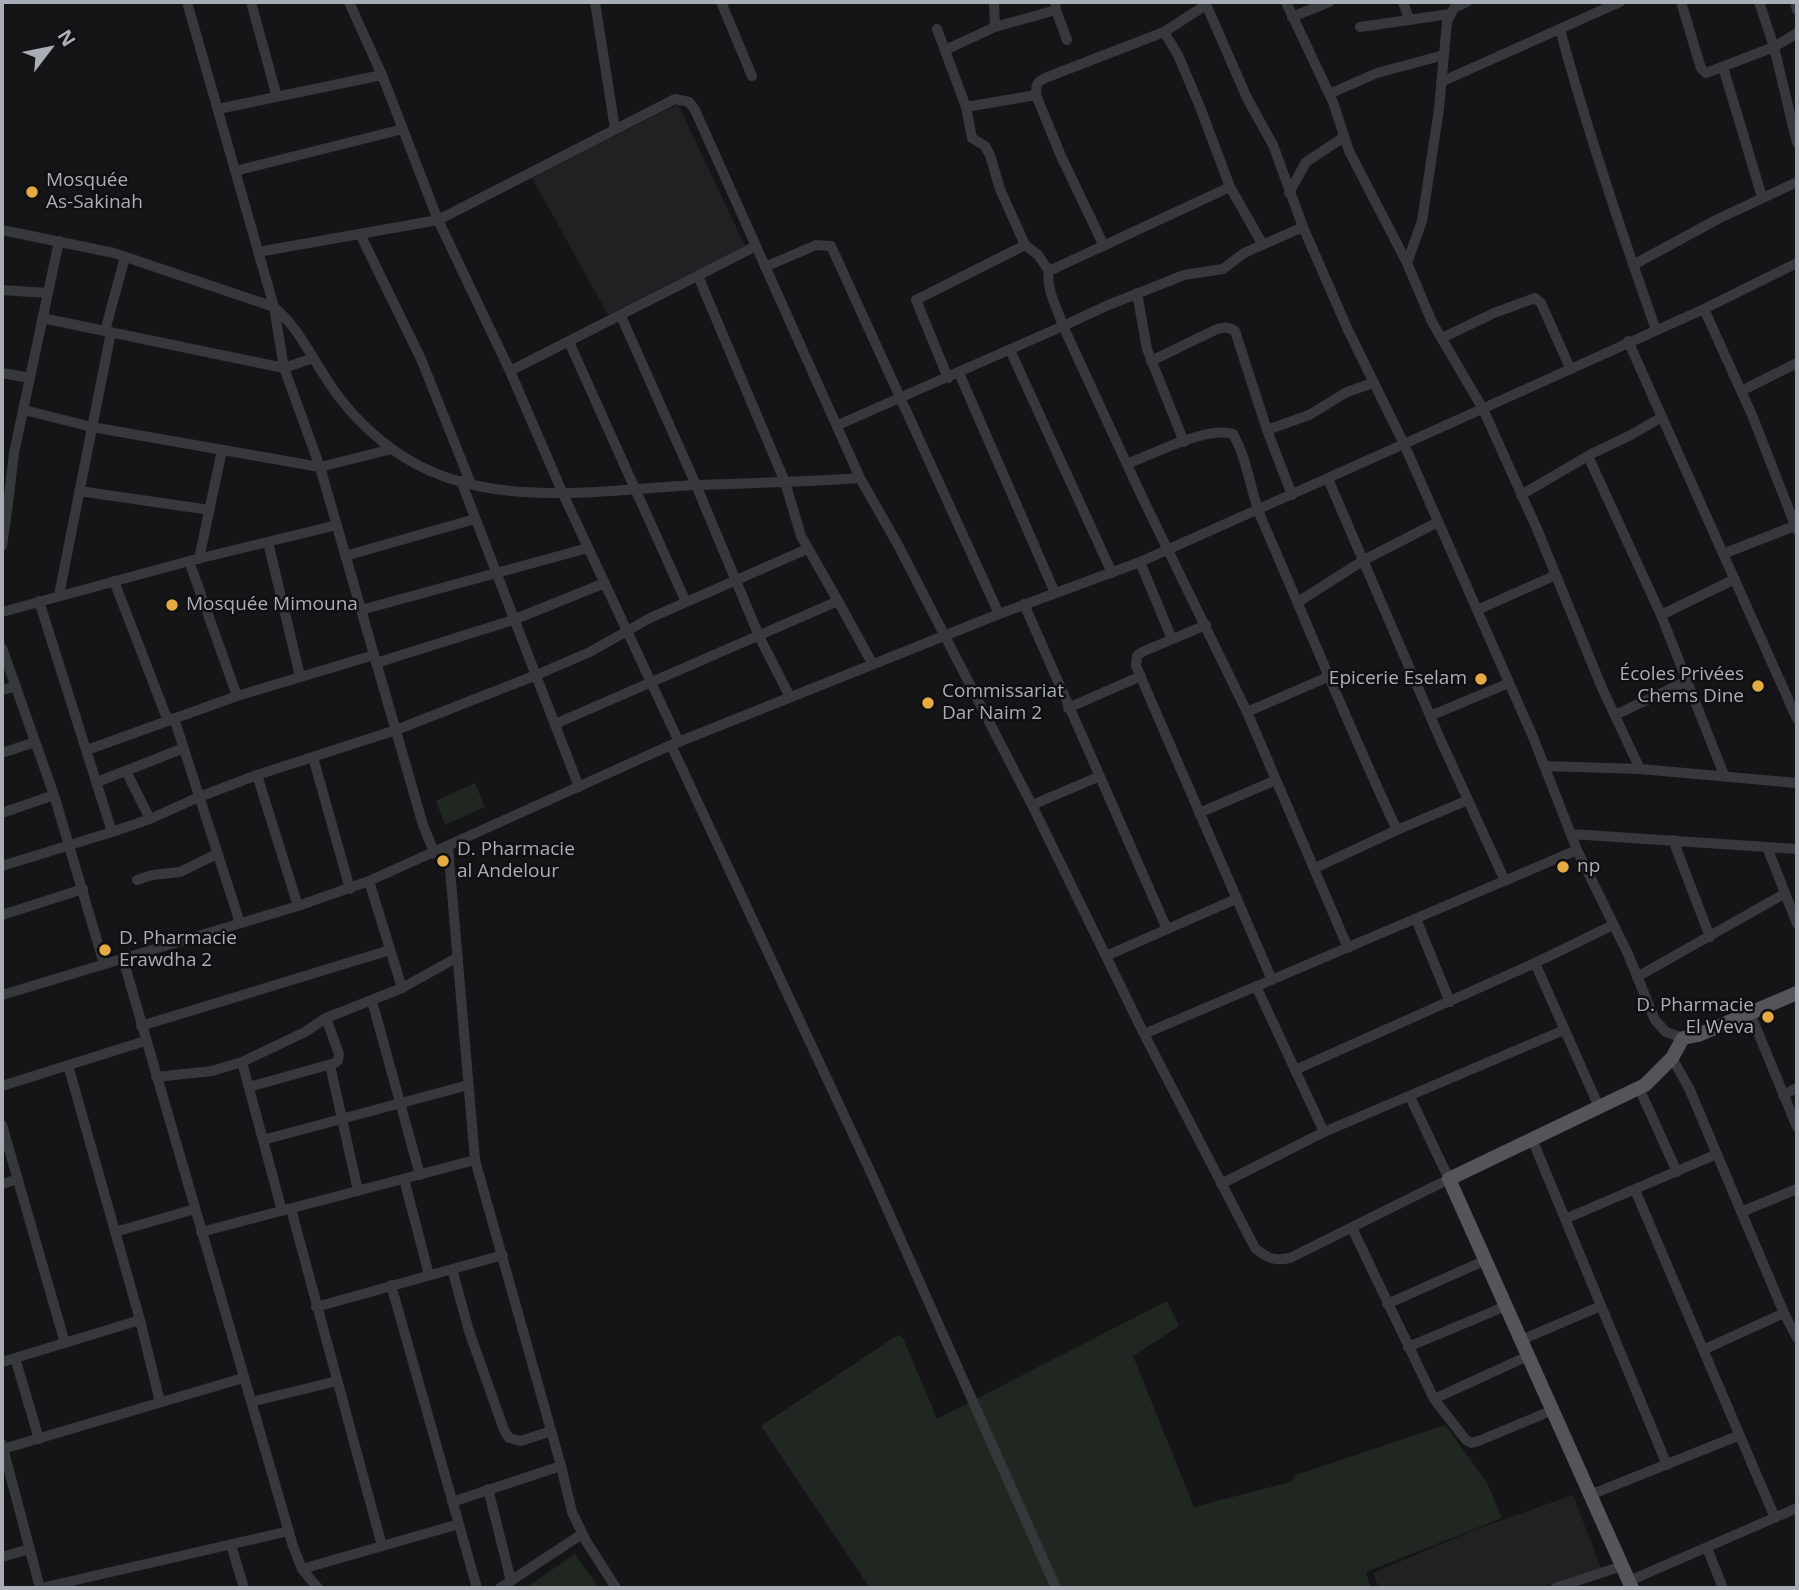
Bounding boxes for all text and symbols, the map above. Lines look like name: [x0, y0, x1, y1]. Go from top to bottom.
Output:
north arrow: [14, 14, 84, 84]
text: N: [52, 24, 82, 51]
place label: Mosquée As-Sakinah: [46, 170, 143, 214]
marker: Mosquée As-Sakinah: [24, 184, 40, 200]
place label: Mosquée Mimouna: [186, 594, 358, 616]
marker: Mosquée Mimouna: [164, 597, 180, 613]
place label: Écoles Privées Chems Dine: [1620, 664, 1744, 708]
place label: Epicerie Eselam: [1329, 668, 1467, 690]
marker: Epicerie Eselam: [1473, 671, 1489, 687]
marker: Écoles Privées Chems Dine: [1750, 678, 1766, 694]
place label: Commissariat Dar Naim 2: [942, 681, 1064, 725]
marker: Commissariat Dar Naim 2: [920, 695, 936, 711]
place label: D. Pharmacie al Andelour: [457, 839, 575, 883]
marker: D. Pharmacie al Andelour: [435, 853, 451, 869]
place label: np: [1577, 856, 1600, 878]
marker: np: [1555, 859, 1571, 875]
place label: D. Pharmacie Erawdha 2: [119, 928, 237, 972]
marker: D. Pharmacie Erawdha 2: [97, 942, 113, 958]
place label: D. Pharmacie El Weva: [1636, 995, 1754, 1039]
marker: D. Pharmacie El Weva: [1760, 1009, 1776, 1025]

